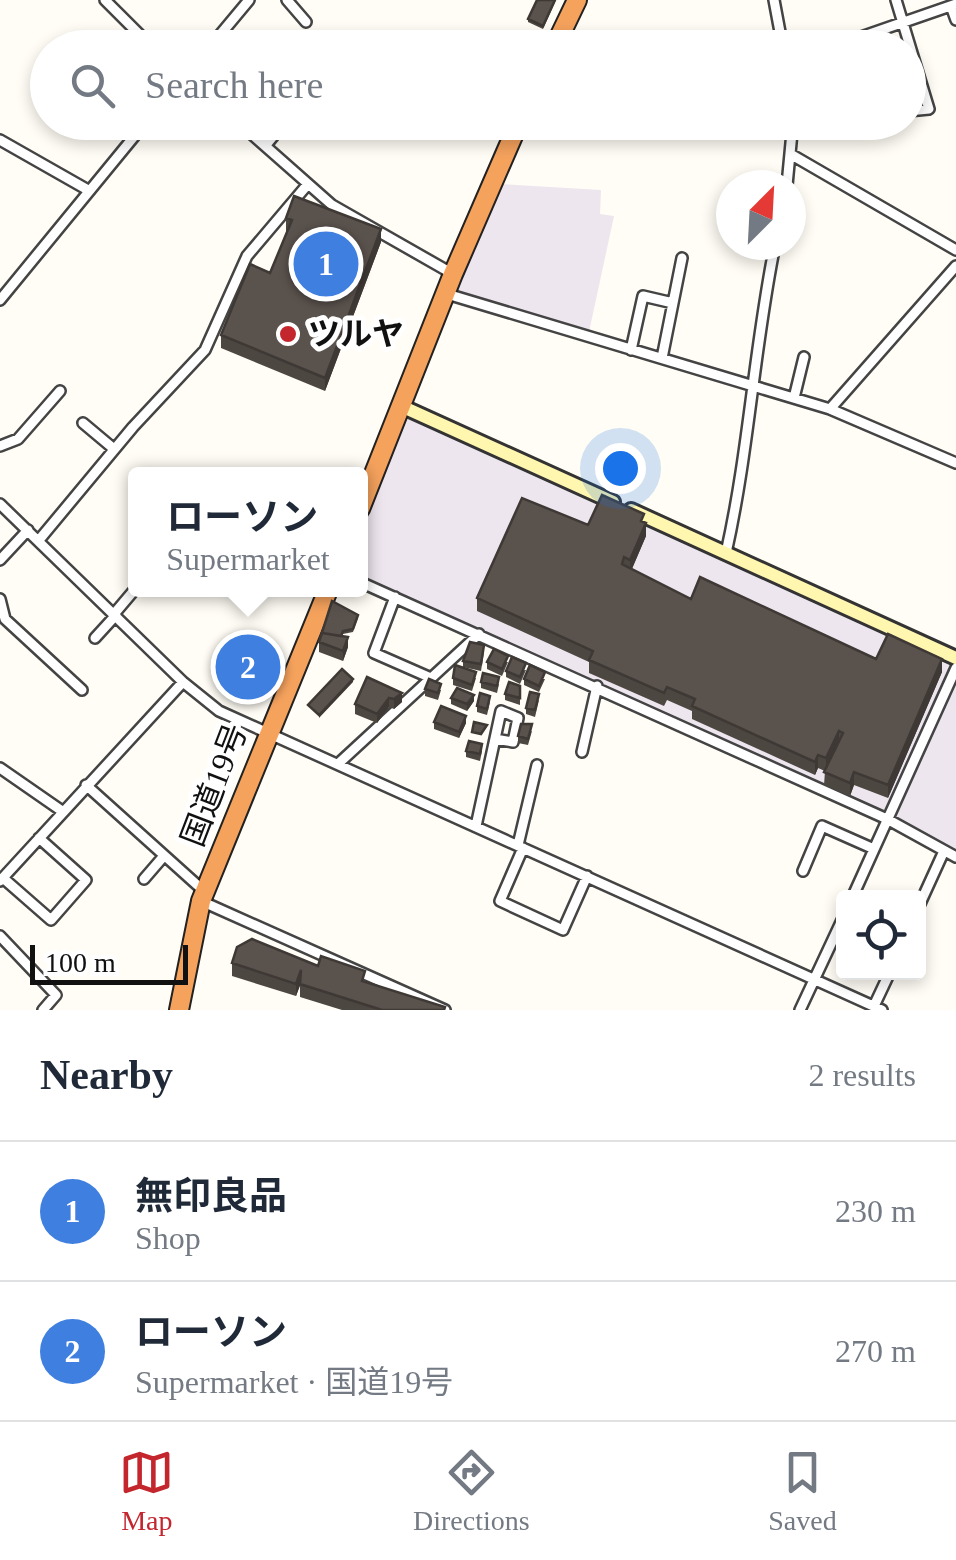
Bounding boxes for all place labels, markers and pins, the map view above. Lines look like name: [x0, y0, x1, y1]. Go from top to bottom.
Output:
pin: 1: [294, 226, 358, 302]
place label: ツルヤ: [308, 316, 404, 352]
marker: ツルヤ: [277, 323, 299, 345]
pin: 2: [216, 630, 280, 704]

